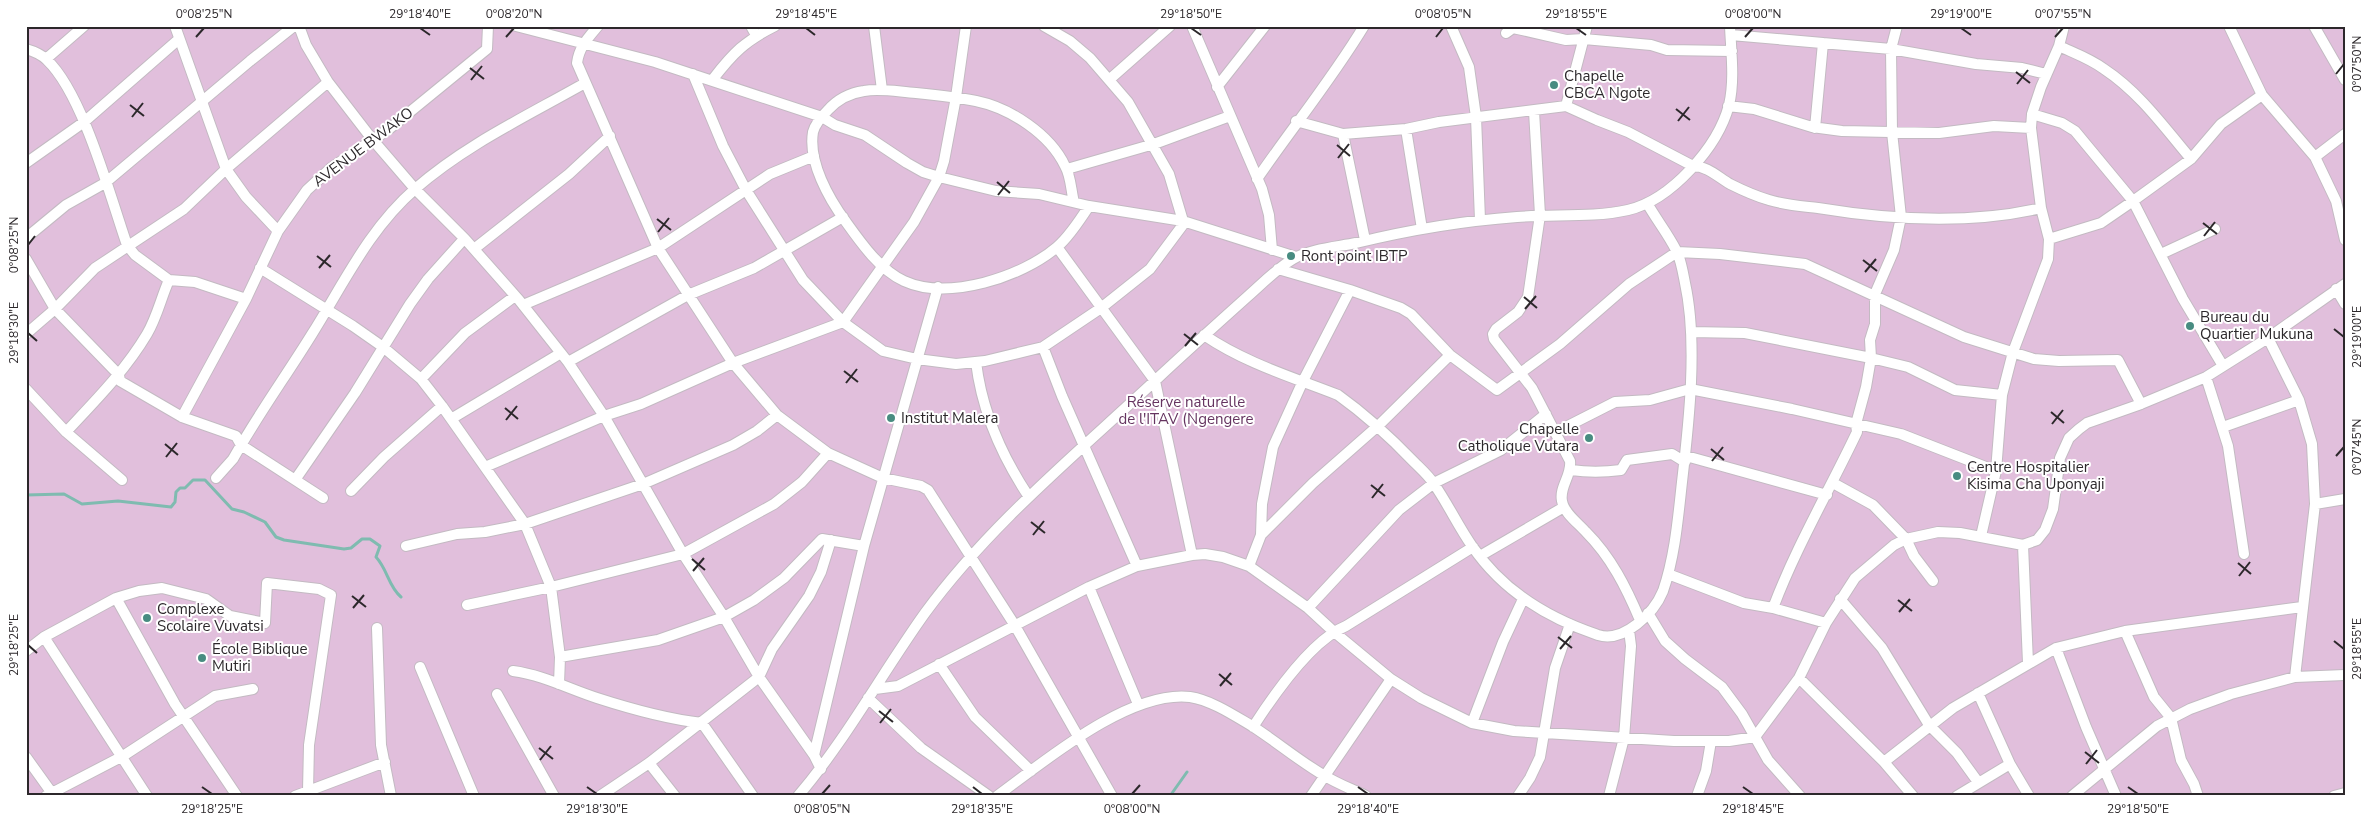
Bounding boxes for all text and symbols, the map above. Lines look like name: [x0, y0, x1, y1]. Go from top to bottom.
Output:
text: 0°08'25"N: [176, 6, 232, 22]
text: 29°18'40"E: [389, 6, 451, 22]
text: 0°08'20"N: [486, 6, 542, 22]
text: 29°18'45"E: [775, 6, 837, 22]
text: 29°18'50"E: [1160, 6, 1222, 22]
text: 0°08'05"N: [1415, 6, 1471, 22]
text: 29°18'55"E: [1545, 6, 1607, 22]
text: 0°08'00"N: [1725, 6, 1781, 22]
text: 29°19'00"E: [1930, 6, 1992, 22]
text: 0°07'55"N: [2035, 6, 2091, 22]
text: 0°07'50"N: [2349, 36, 2365, 92]
place label: Chapelle CBCA Ngote: [1564, 66, 1650, 103]
marker: Chapelle CBCA Ngote: [1548, 79, 1560, 91]
street label: AVENUE BWAKO: [309, 103, 417, 191]
text: 0°08'25"N: [6, 217, 22, 273]
place label: Ront point IBTP: [1301, 246, 1408, 266]
marker: Ront point IBTP: [1285, 250, 1297, 262]
text: 29°18'30"E: [6, 302, 22, 364]
text: 29°19'00"E: [2349, 306, 2365, 368]
place label: Bureau du Quartier Mukuna: [2200, 307, 2313, 344]
marker: Bureau du Quartier Mukuna: [2184, 320, 2196, 332]
park label: Réserve naturelle de l'ITAV (Ngengere: [1119, 392, 1254, 429]
place label: Institut Malera: [901, 408, 998, 428]
marker: Institut Malera: [885, 412, 897, 424]
place label: Chapelle Catholique Vutara: [1458, 419, 1579, 456]
text: 0°07'45"N: [2349, 419, 2365, 475]
marker: Chapelle Catholique Vutara: [1583, 432, 1595, 444]
place label: Centre Hospitalier Kisima Cha Uponyaji: [1967, 457, 2105, 494]
marker: Centre Hospitalier Kisima Cha Uponyaji: [1951, 470, 1963, 482]
place label: Complexe Scolaire Vuvatsi: [157, 599, 264, 636]
marker: Complexe Scolaire Vuvatsi: [141, 612, 153, 624]
text: 29°18'25"E: [6, 614, 22, 676]
text: 29°18'55"E: [2349, 618, 2365, 680]
place label: École Biblique Mutiri: [212, 639, 307, 676]
marker: École Biblique Mutiri: [196, 652, 208, 664]
text: 29°18'25"E: [181, 801, 243, 817]
text: 29°18'30"E: [566, 801, 628, 817]
text: 0°08'05"N: [794, 801, 850, 817]
text: 29°18'35"E: [951, 801, 1013, 817]
text: 0°08'00"N: [1104, 801, 1160, 817]
text: 29°18'40"E: [1337, 801, 1399, 817]
text: 29°18'45"E: [1722, 801, 1784, 817]
text: 29°18'50"E: [2107, 801, 2169, 817]

